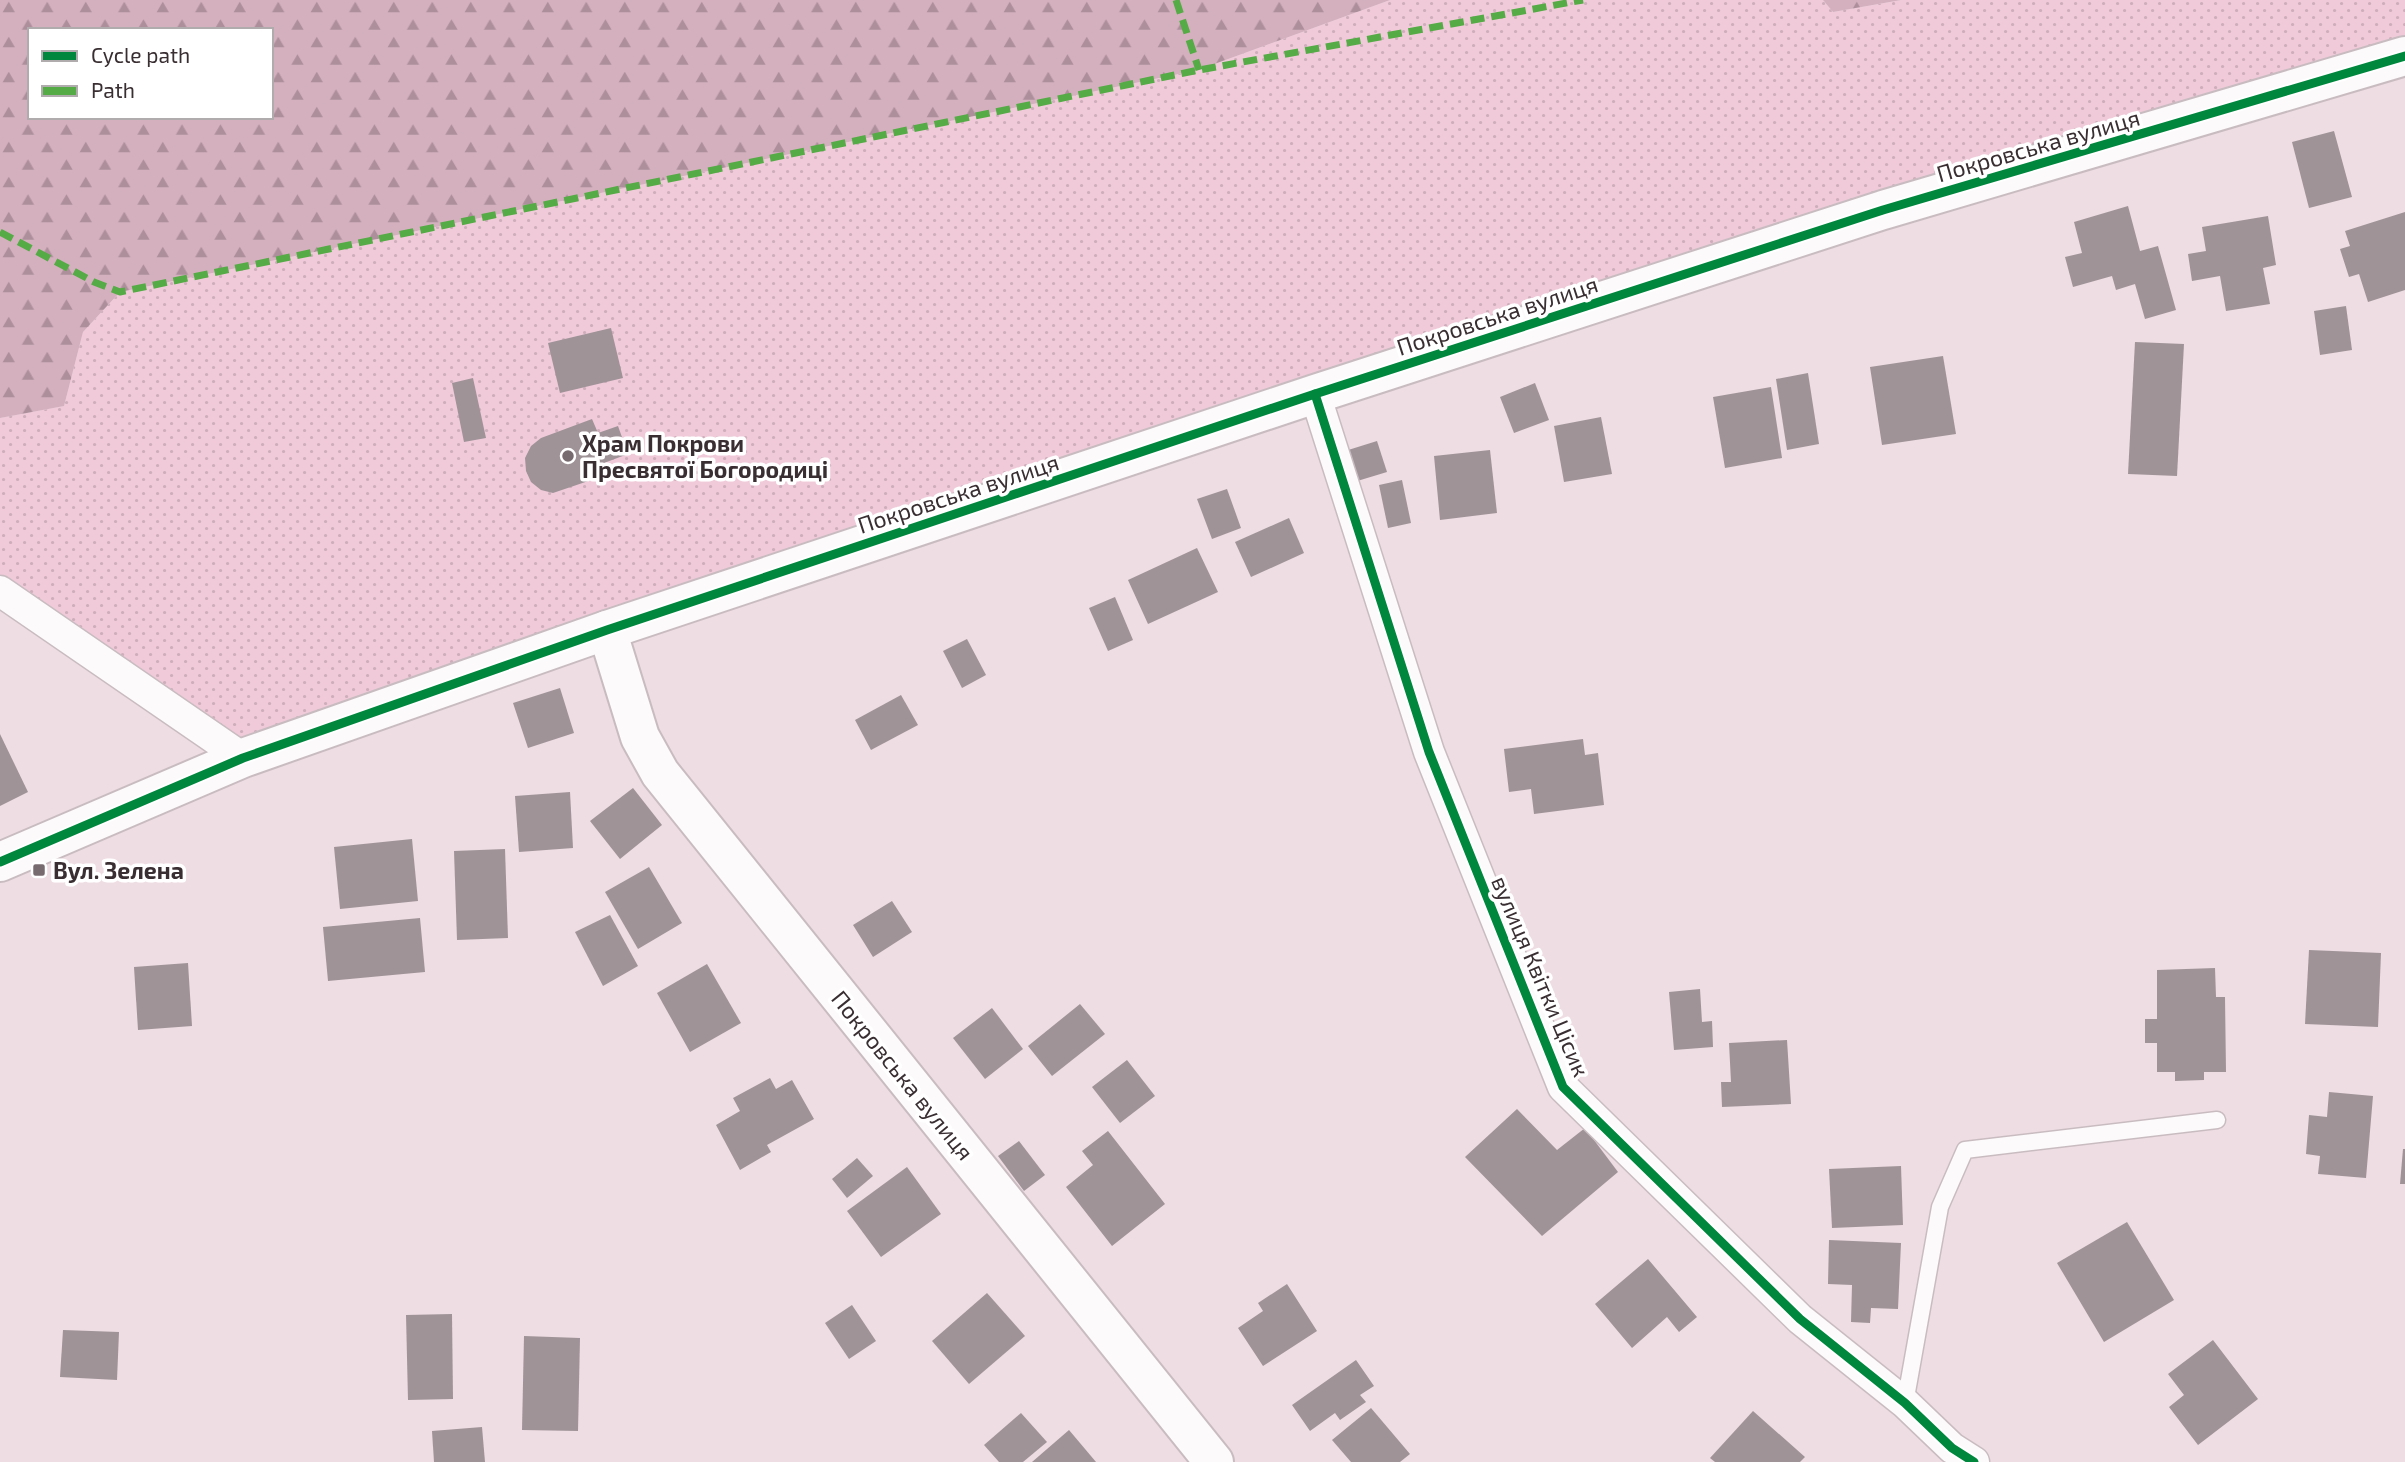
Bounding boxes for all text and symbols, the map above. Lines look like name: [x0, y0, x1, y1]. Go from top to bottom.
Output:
legend: [28, 28, 273, 119]
text: Cycle path: [91, 42, 190, 67]
text: Path: [91, 77, 135, 102]
street label: Покровська вулиця: [1933, 103, 2143, 188]
street label: Покровська вулиця: [1393, 269, 1602, 362]
place label: Храм Покрови Пресвятої Богородиці: [582, 429, 828, 483]
street label: Покровська вулиця: [854, 447, 1063, 540]
marker: Храм Покрови Пресвятої Богородиці: [560, 448, 576, 464]
place label: Вул. Зелена: [53, 856, 184, 884]
marker: Вул. Зелена: [31, 862, 47, 878]
street label: вулиця Квітки Цісик: [1485, 872, 1596, 1081]
street label: Покровська вулиця: [825, 985, 980, 1166]

